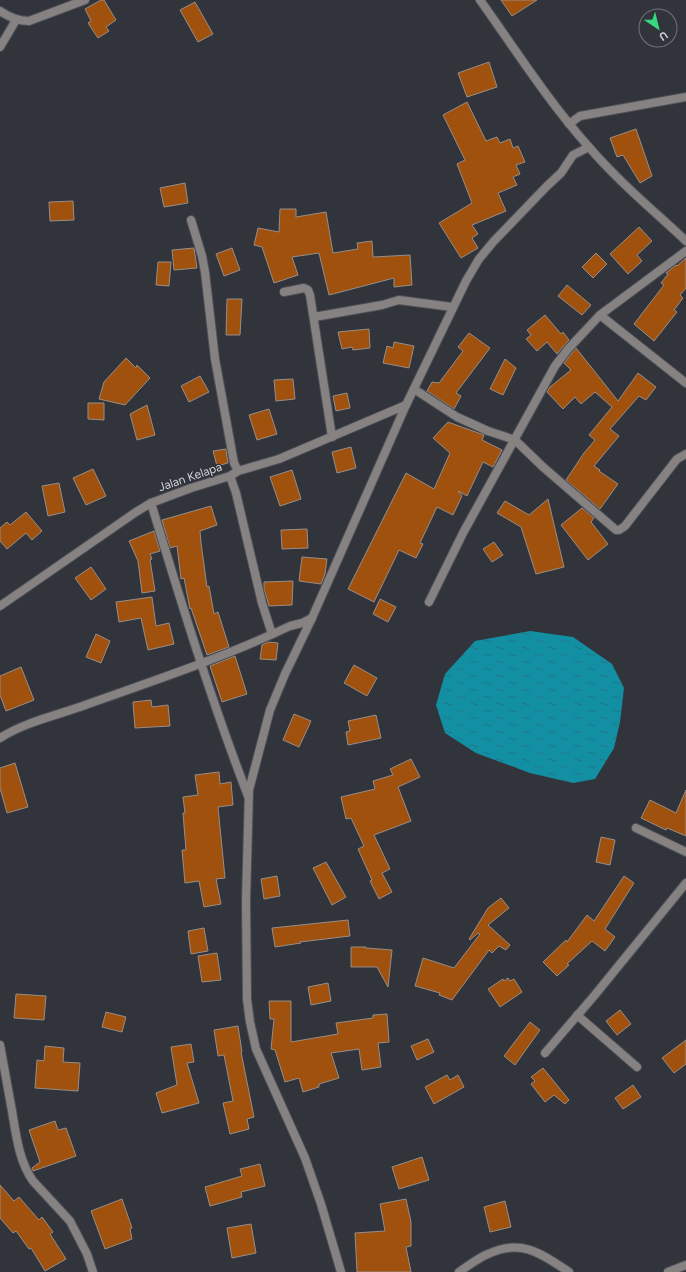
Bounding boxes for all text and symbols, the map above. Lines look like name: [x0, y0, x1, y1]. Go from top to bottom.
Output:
north arrow: [638, 8, 678, 48]
text: U: [656, 28, 670, 43]
street label: Jalan Kelapa: [156, 460, 224, 494]

